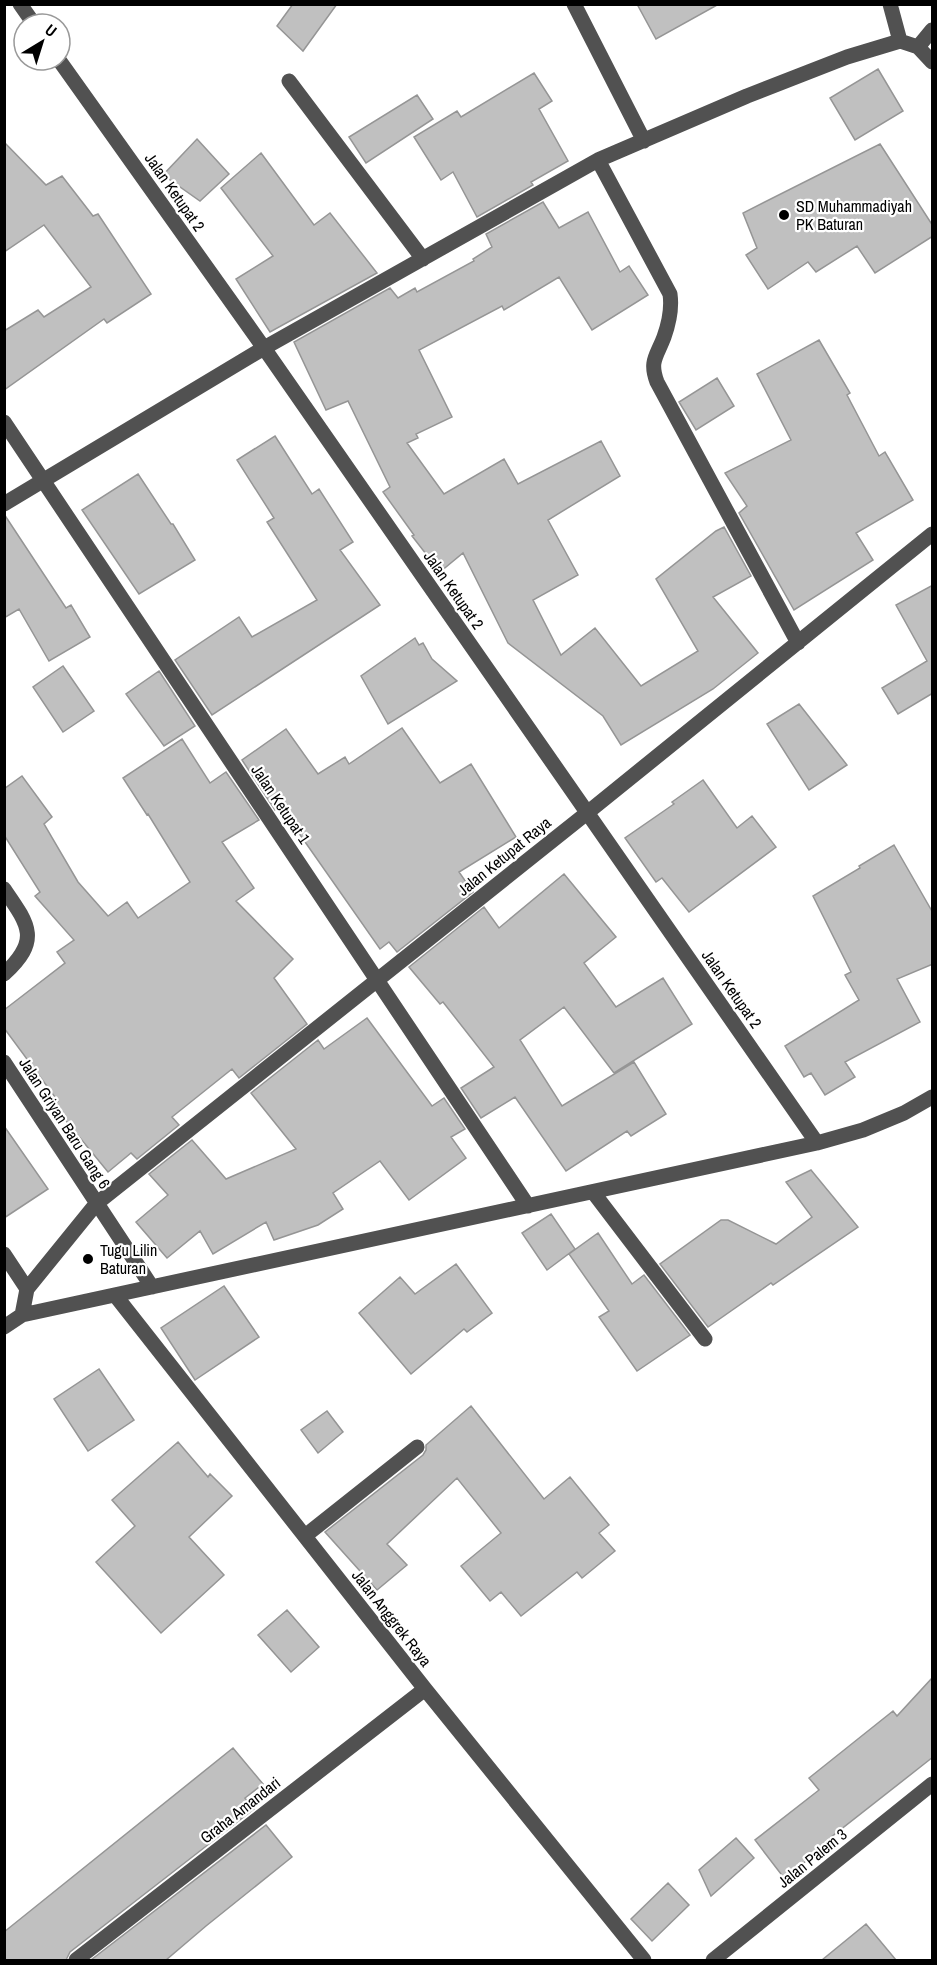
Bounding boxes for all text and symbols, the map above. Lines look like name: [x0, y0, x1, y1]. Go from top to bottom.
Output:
north arrow: [12, 12, 72, 72]
text: U: [41, 19, 62, 42]
street label: Jalan Ketupat 2: [140, 148, 210, 236]
place label: SD Muhammadiyah PK Baturan: [796, 195, 912, 235]
marker: SD Muhammadiyah PK Baturan: [777, 208, 791, 222]
street label: Jalan Ketupat 2: [419, 546, 489, 634]
street label: Jalan Ketupat 1: [246, 760, 316, 849]
street label: Jalan Ketupat Raya: [453, 811, 556, 901]
street label: Jalan Ketupat 2: [697, 945, 767, 1033]
street label: Jalan Griyan Baru Gang 6: [14, 1053, 116, 1193]
place label: Tugu Lilin Baturan: [100, 1239, 157, 1279]
marker: Tugu Lilin Baturan: [81, 1252, 95, 1266]
street label: Jalan Anggrek Raya: [347, 1565, 437, 1672]
street label: Graha Amandari: [195, 1772, 285, 1848]
street label: Jalan Palem 3: [773, 1823, 851, 1893]

